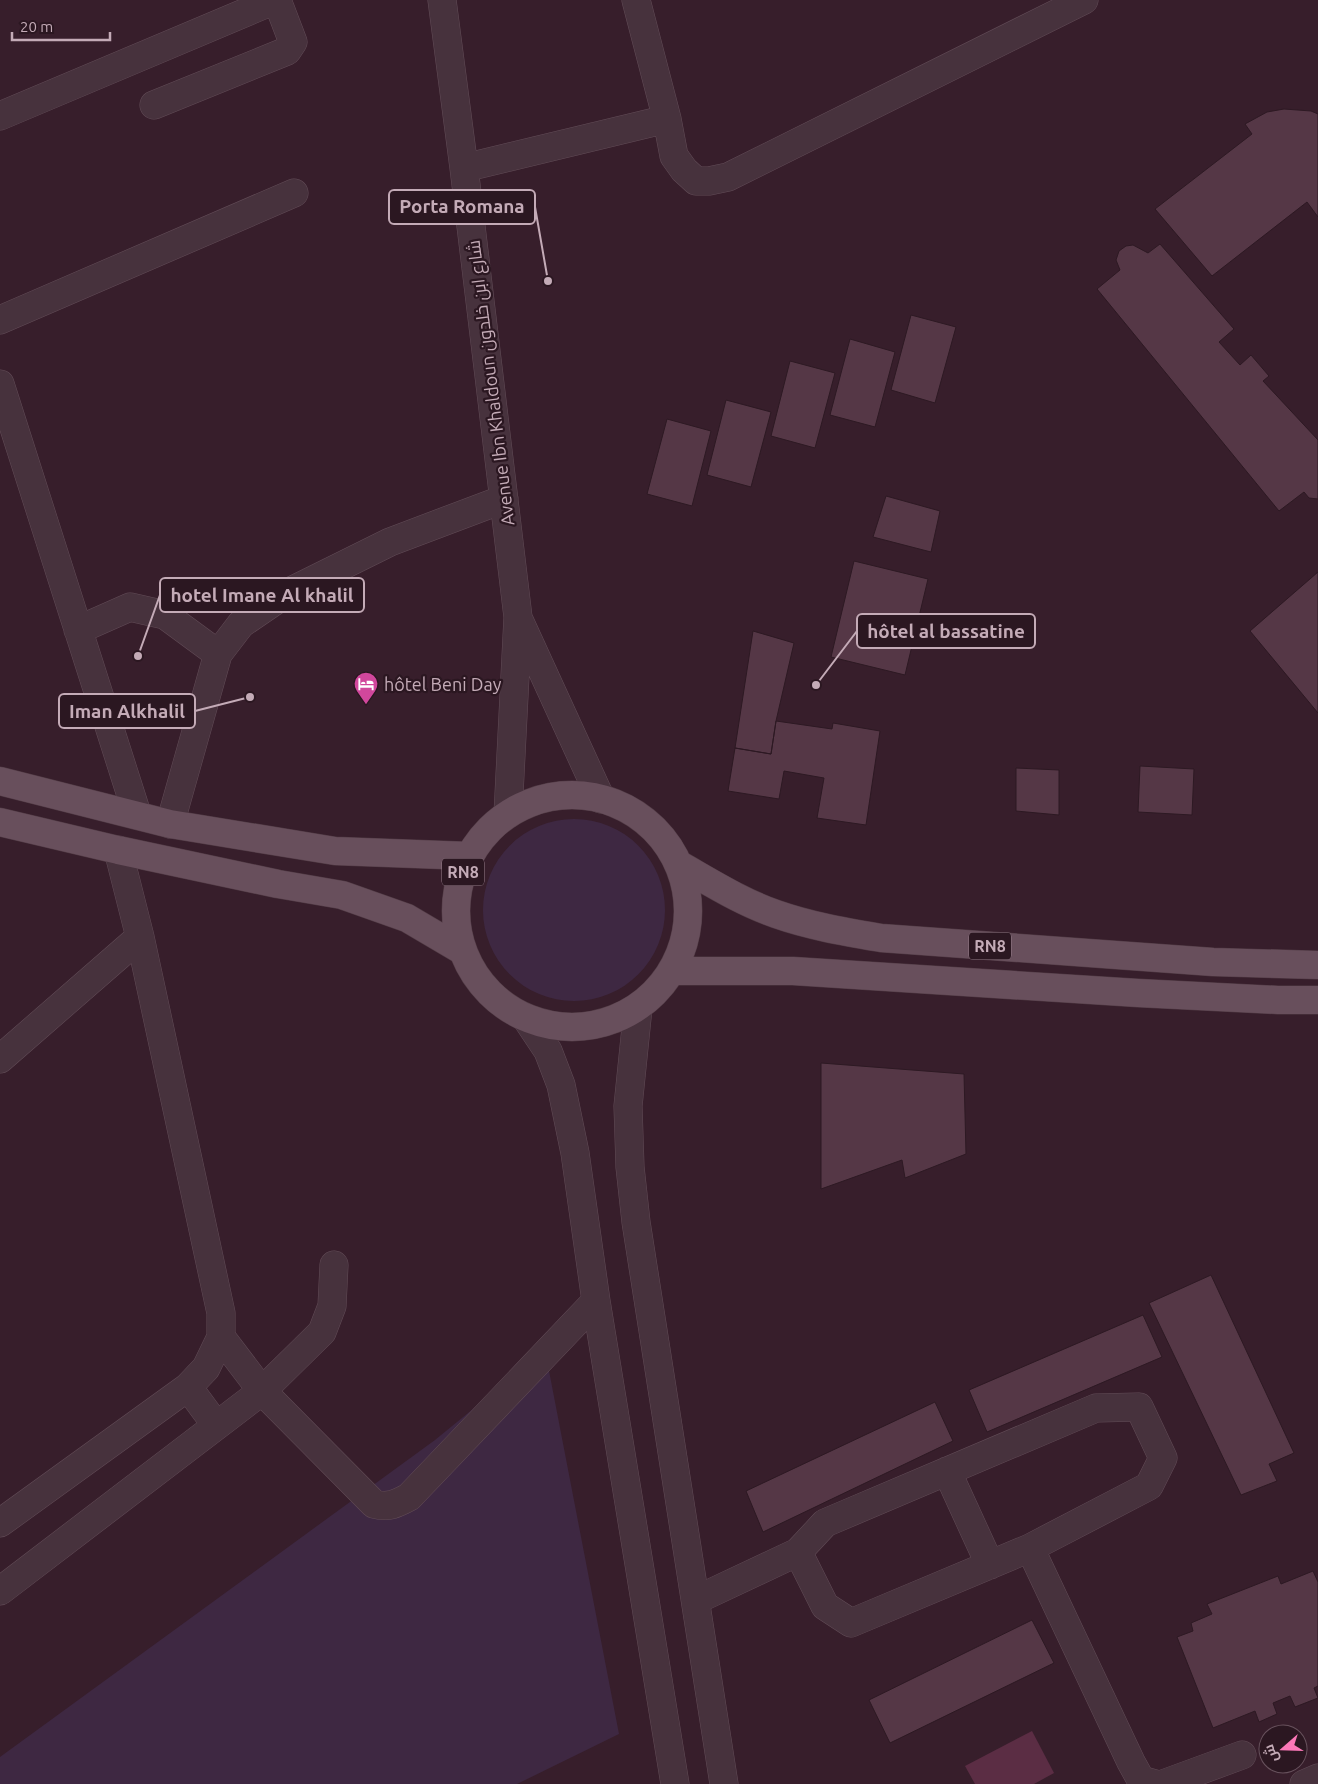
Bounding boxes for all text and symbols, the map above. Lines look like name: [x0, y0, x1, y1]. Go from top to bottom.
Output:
scale bar: [12, 10, 110, 42]
text: 20 m: [20, 18, 53, 35]
callout: Porta Romana: [389, 190, 535, 224]
text: Porta Romana: [399, 195, 525, 217]
street label: Avenue Ibn Khaldoun شارع ابن خلدون: [463, 239, 520, 527]
callout: hotel Imane Al khalil: [160, 578, 364, 612]
text: hotel Imane Al khalil: [170, 584, 354, 606]
callout: hôtel al bassatine: [857, 614, 1035, 648]
text: hôtel al bassatine: [867, 620, 1025, 642]
hotel icon: hôtel Beni Day: [353, 671, 379, 705]
place label: hôtel Beni Day: [384, 674, 502, 694]
callout: Iman Alkhalil: [59, 694, 195, 728]
text: Iman Alkhalil: [69, 700, 185, 722]
road number: RN8: [442, 859, 484, 886]
road number: RN8: [969, 932, 1011, 959]
north arrow: [1258, 1724, 1308, 1774]
text: ش: [1260, 1742, 1282, 1765]

